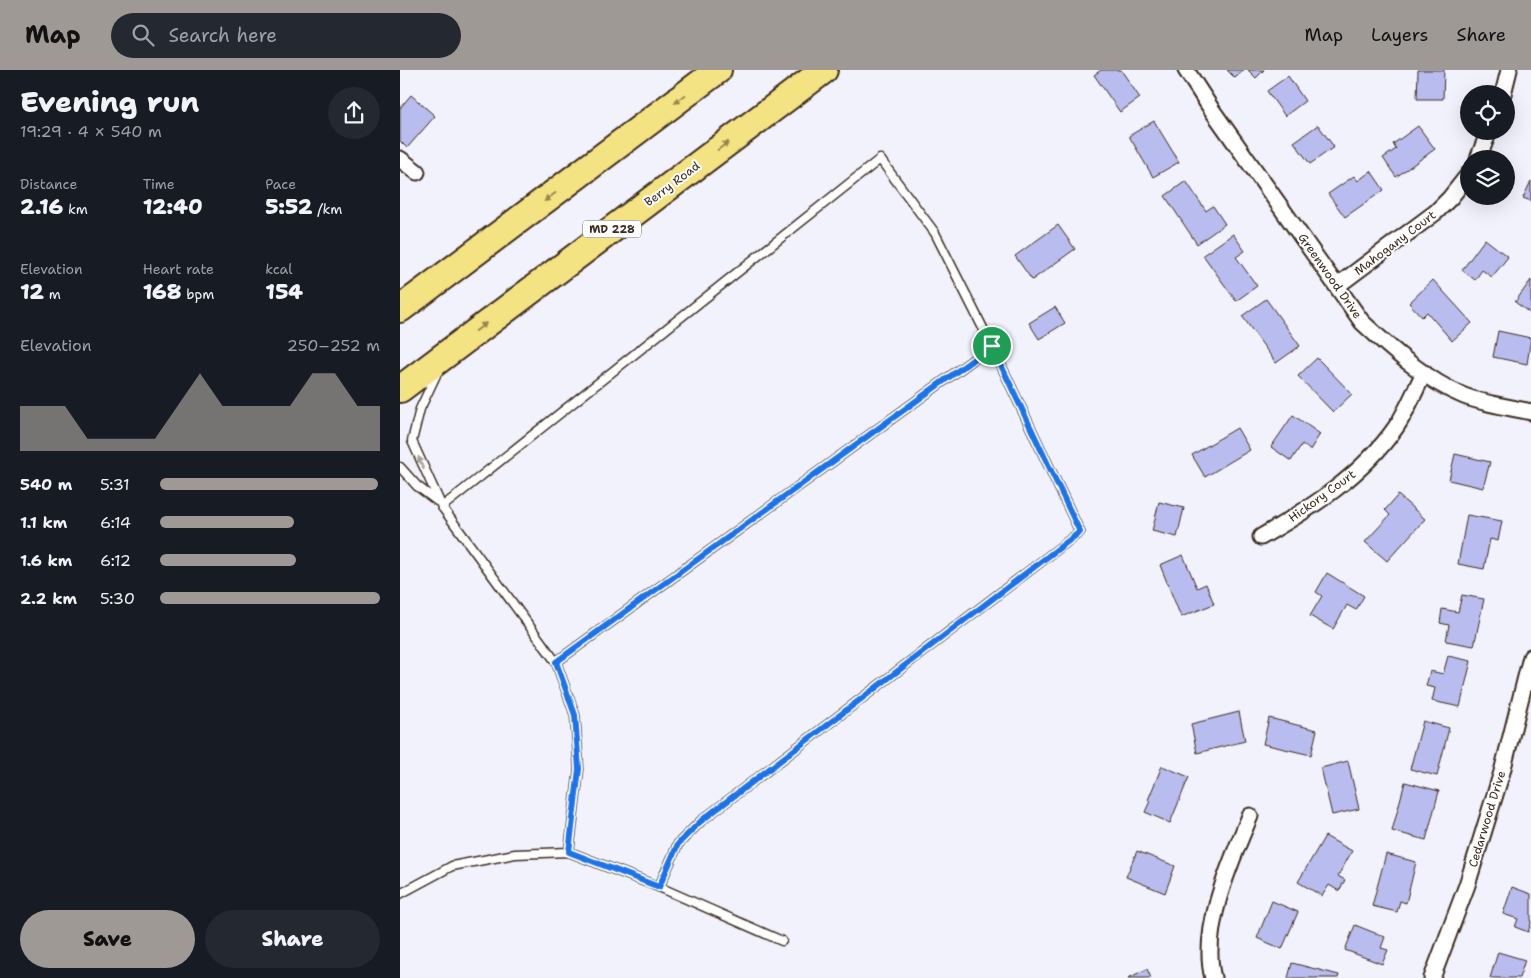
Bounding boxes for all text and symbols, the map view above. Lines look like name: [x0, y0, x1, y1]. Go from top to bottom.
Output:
search box: [111, 13, 461, 58]
text: Map: [25, 19, 81, 51]
icon: search: [129, 21, 157, 49]
text: Search here: [169, 23, 277, 48]
text: Map: [1305, 23, 1343, 47]
text: Layers: [1371, 23, 1428, 47]
text: Share: [1456, 23, 1506, 47]
text: Evening run: [20, 83, 199, 121]
map controls: [1460, 85, 1515, 205]
button: locate: [1460, 85, 1515, 140]
button: share: [328, 87, 380, 139]
one-way arrow: [674, 94, 687, 105]
text: 19:29 · 4 × 540 m: [20, 121, 162, 142]
one-way arrow: [716, 141, 730, 151]
button: layers: [1460, 150, 1515, 205]
street label: Berry Road: [641, 158, 703, 210]
text: Distance: [20, 175, 77, 193]
text: Time: [143, 175, 175, 193]
text: Pace: [265, 175, 296, 193]
one-way arrow: [544, 192, 557, 203]
text: 2.16: [20, 193, 63, 221]
text: 12:40: [143, 193, 203, 221]
text: 5:52: [265, 193, 313, 221]
text: km: [63, 200, 88, 218]
text: /km: [313, 200, 342, 218]
street label: Mahogany Court: [1351, 207, 1439, 279]
road number: MD 228: [583, 220, 641, 238]
street label: Greenwood Drive: [1295, 230, 1366, 322]
text: Elevation: [20, 260, 83, 278]
text: Heart rate: [143, 260, 214, 278]
text: kcal: [265, 260, 293, 278]
text: 12: [20, 278, 44, 306]
text: 168: [143, 278, 181, 306]
text: 154: [265, 278, 303, 306]
text: m: [44, 285, 61, 303]
text: bpm: [181, 285, 214, 303]
one-way arrow: [474, 322, 487, 333]
pin: [971, 325, 1013, 367]
icon: arrive: [978, 332, 1006, 360]
text: Elevation: [20, 335, 92, 356]
text: 250–252 m: [287, 335, 380, 356]
one-way arrow: [417, 456, 425, 470]
street label: Hickory Court: [1285, 466, 1359, 526]
text: 540 m: [20, 474, 72, 495]
text: 5:31: [100, 474, 130, 495]
text: 1.1 km: [20, 512, 67, 533]
text: 6:14: [100, 512, 131, 533]
text: 1.6 km: [20, 550, 72, 571]
text: 6:12: [100, 550, 131, 571]
text: 2.2 km: [20, 588, 77, 609]
text: 5:30: [100, 588, 135, 609]
street label: Cedarwood Drive: [1465, 769, 1509, 869]
button: Save: [20, 910, 195, 968]
button: Share: [205, 910, 380, 968]

